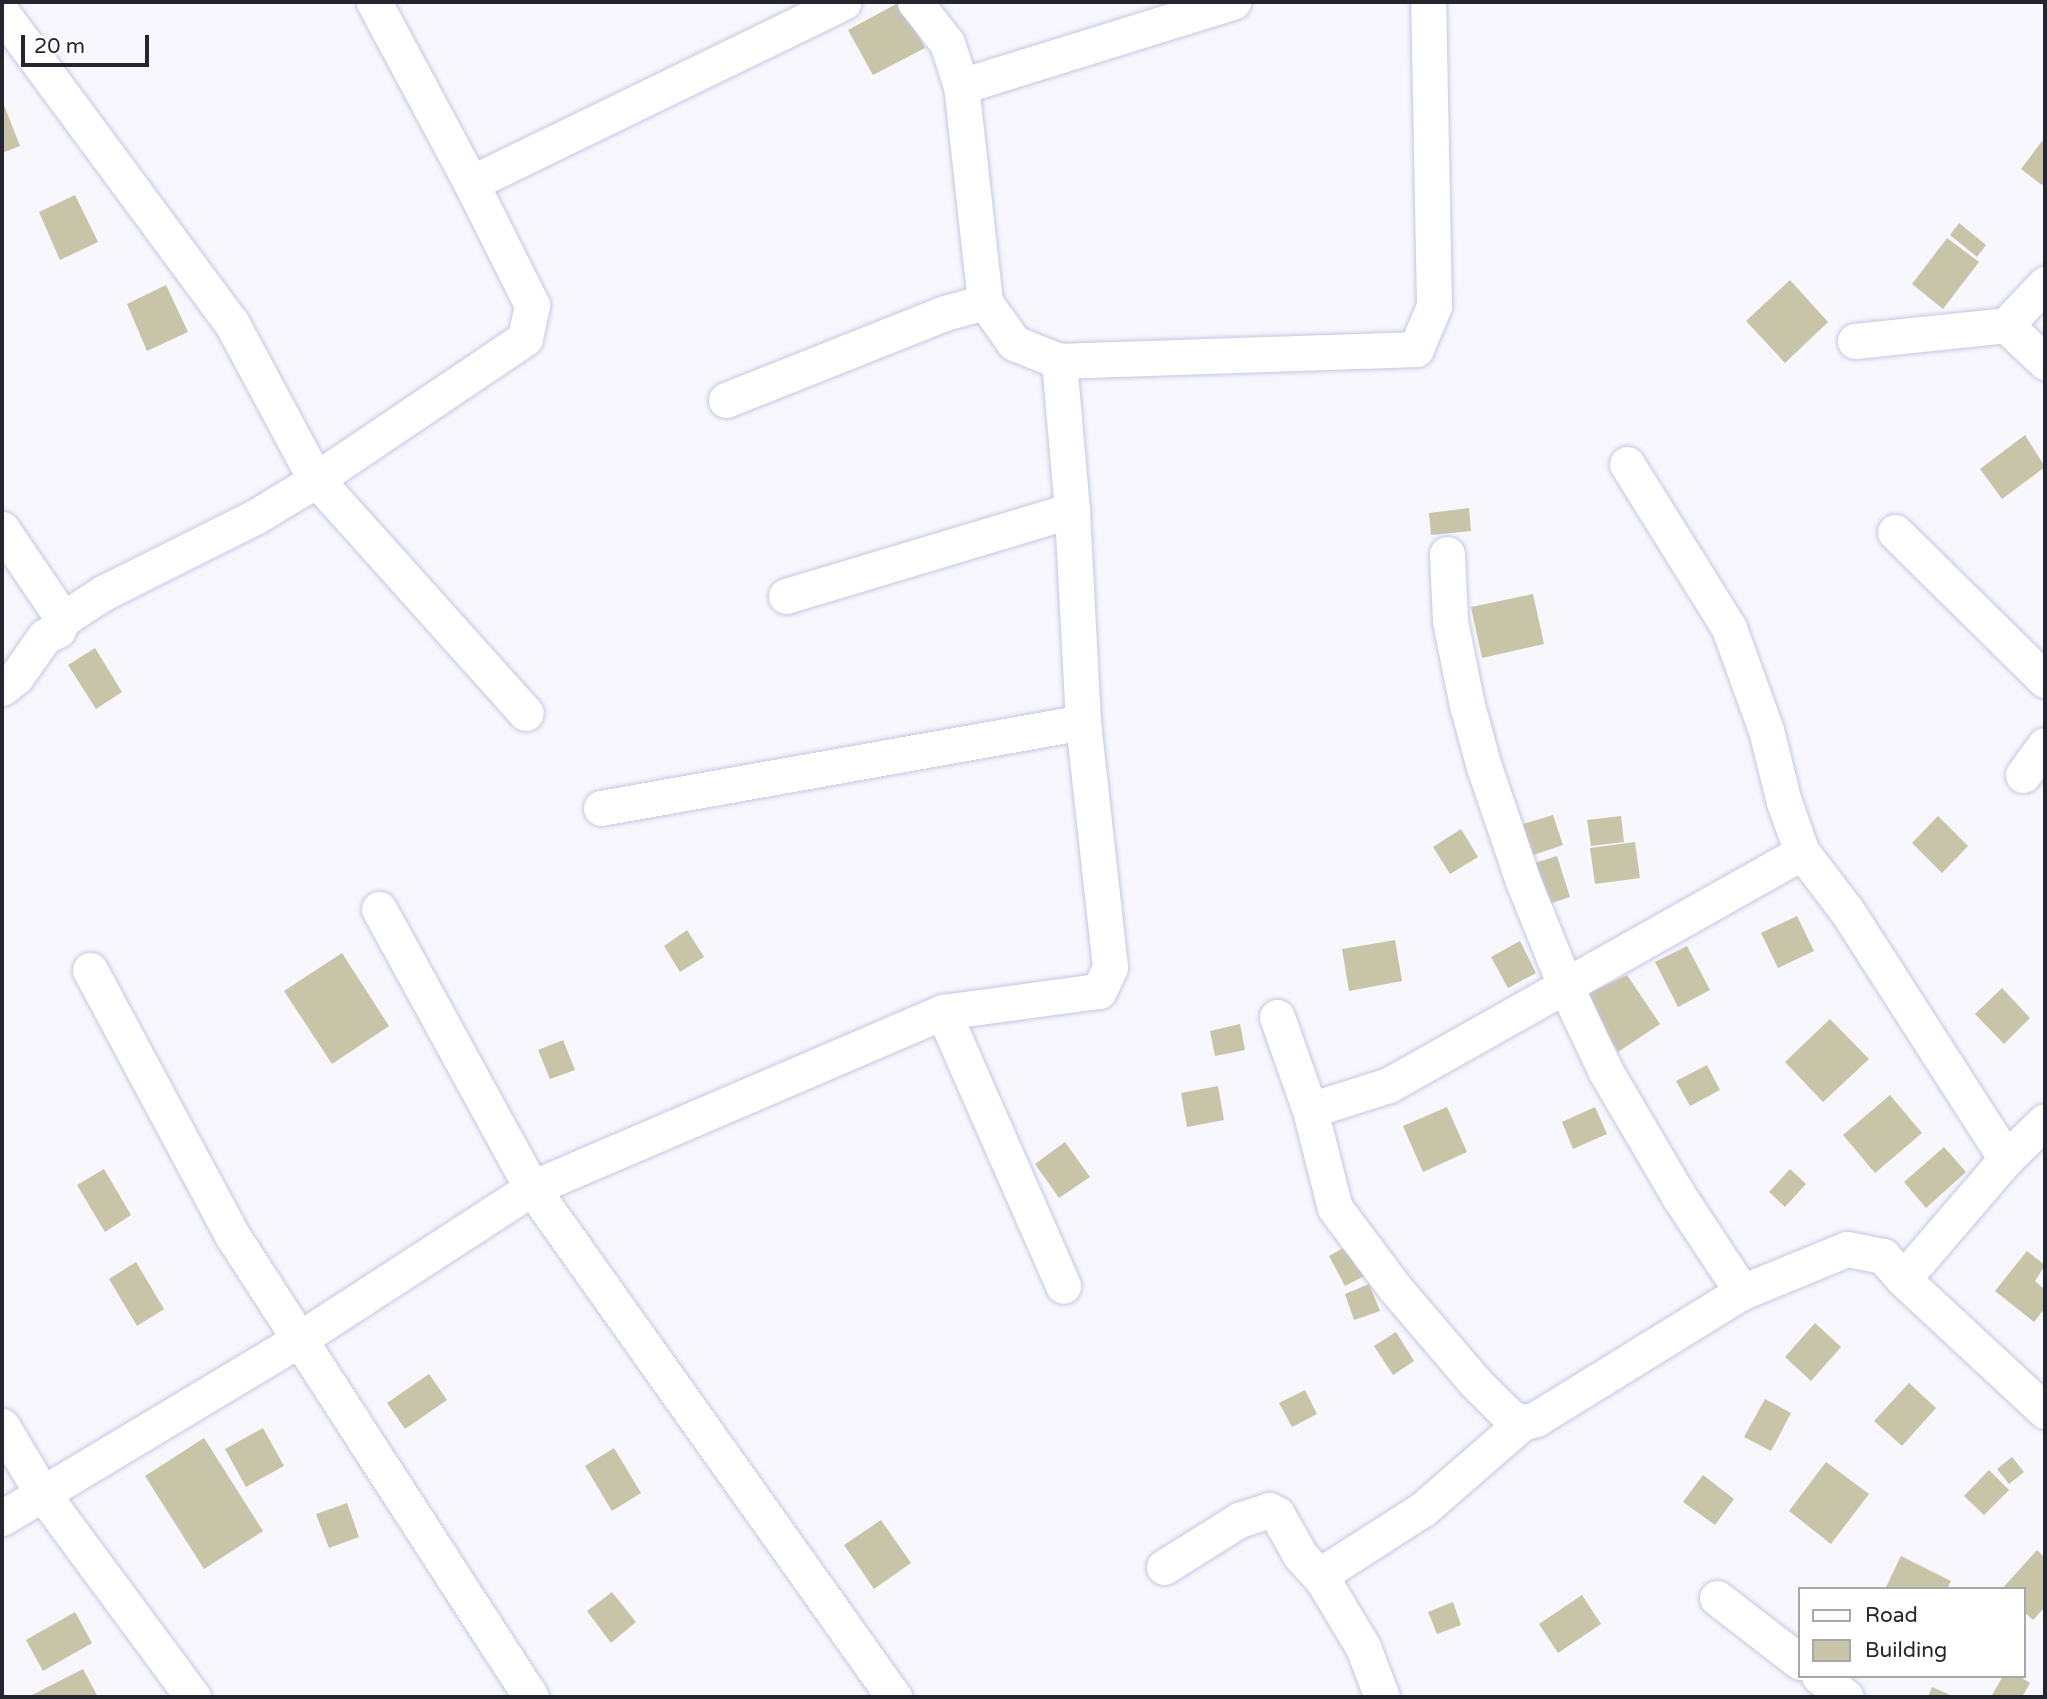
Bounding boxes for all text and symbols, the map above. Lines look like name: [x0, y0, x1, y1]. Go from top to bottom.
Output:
scale bar: [24, 21, 152, 65]
text: 20 m: [34, 34, 85, 59]
legend: [1798, 1587, 2026, 1678]
text: Road: [1865, 1603, 1918, 1628]
text: Building: [1865, 1638, 1947, 1663]

